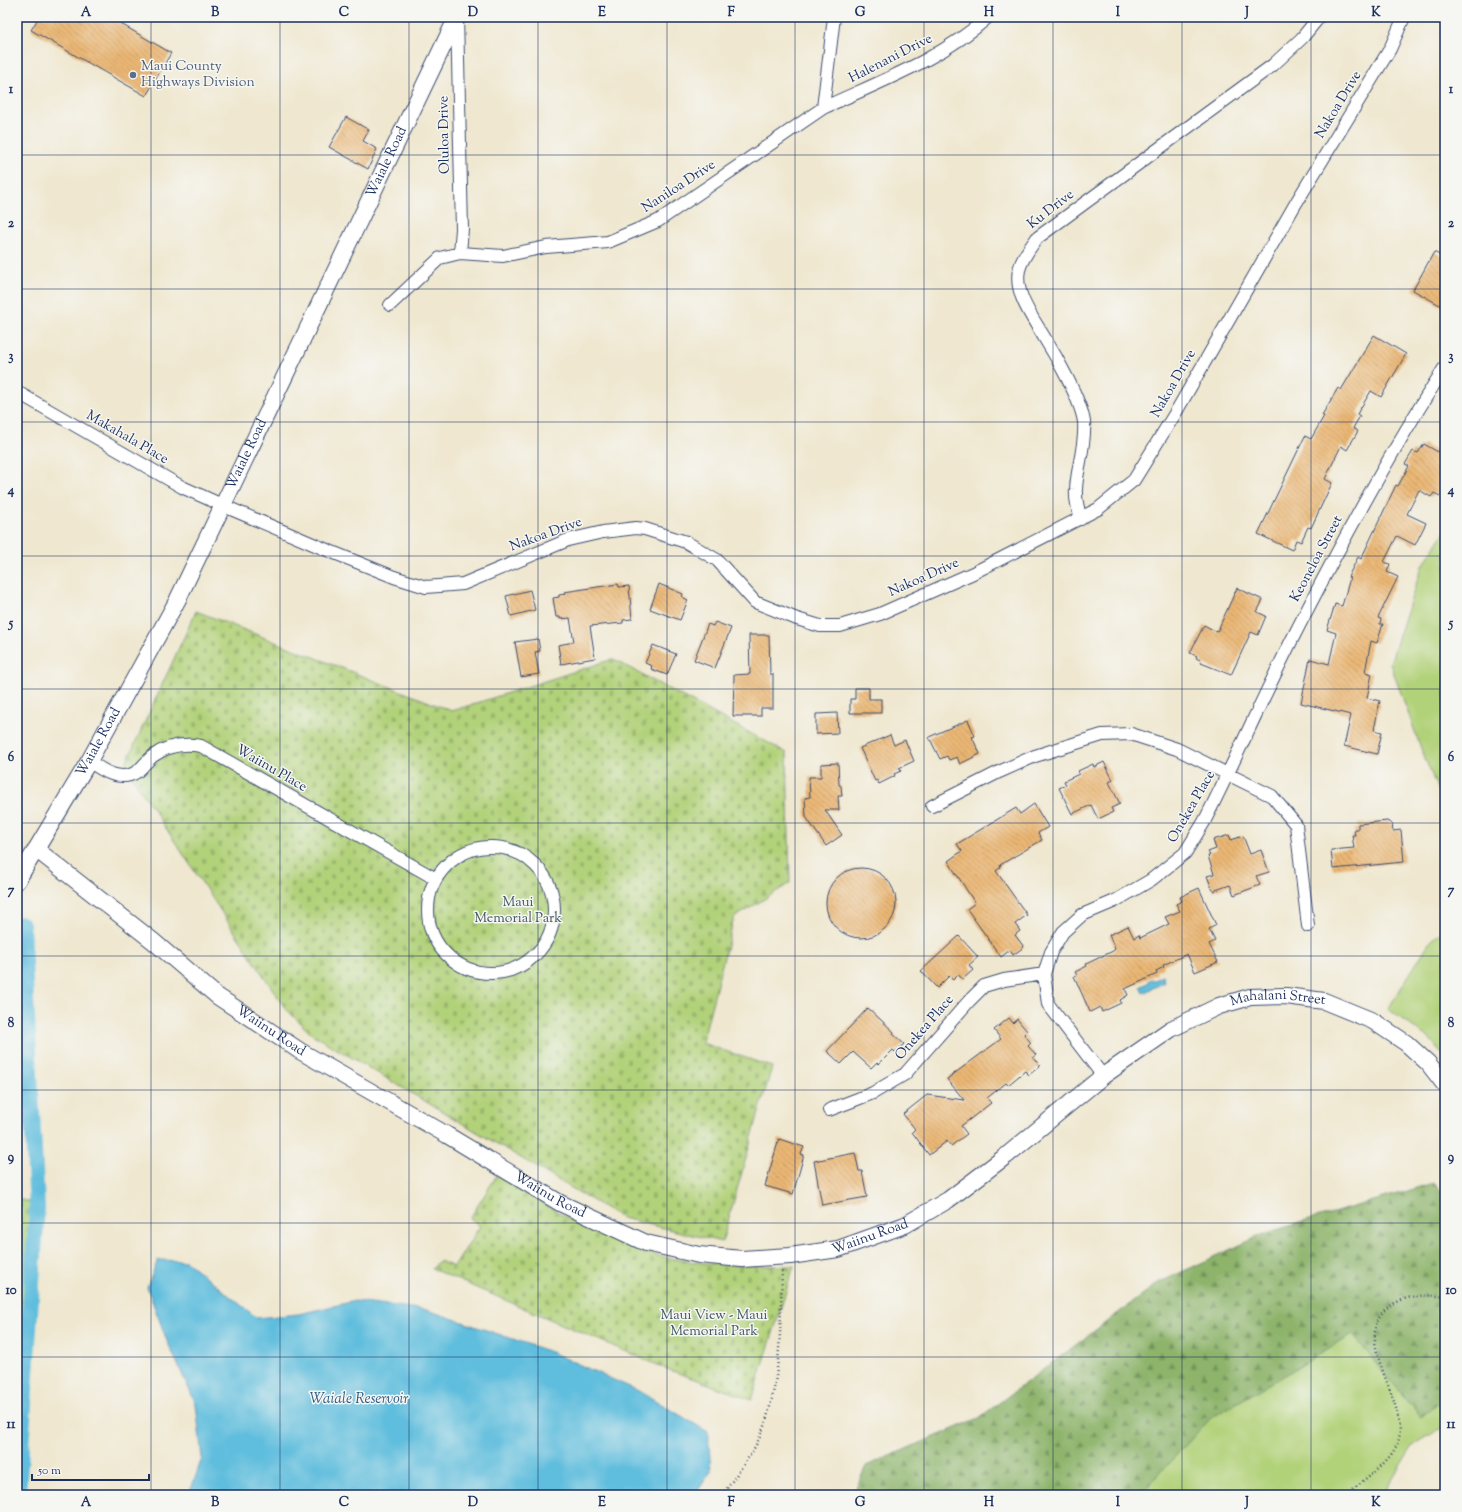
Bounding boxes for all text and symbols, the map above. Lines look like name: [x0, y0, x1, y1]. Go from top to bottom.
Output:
text: A: [81, 4, 92, 22]
text: B: [211, 4, 220, 22]
text: C: [339, 4, 349, 22]
text: D: [468, 4, 478, 22]
text: E: [598, 4, 606, 22]
text: F: [727, 4, 735, 22]
text: G: [855, 4, 866, 22]
text: H: [984, 4, 995, 22]
text: I: [1116, 4, 1121, 22]
text: J: [1244, 4, 1249, 22]
text: K: [1371, 4, 1381, 22]
street label: Halenani Drive: [846, 29, 936, 89]
place label: Maui County Highways Division: [141, 57, 255, 93]
street label: Nakoa Drive: [1311, 67, 1367, 143]
marker: Maui County Highways Division: [128, 70, 138, 80]
text: 1: [9, 81, 14, 99]
text: 1: [1449, 81, 1454, 99]
street label: Oluloa Drive: [434, 96, 456, 174]
street label: Waiale Road: [362, 123, 413, 201]
street label: Naniloa Drive: [638, 156, 720, 218]
street label: Ku Drive: [1023, 185, 1079, 235]
text: 2: [8, 215, 15, 233]
text: 2: [1448, 215, 1455, 233]
street label: Nakoa Drive: [1146, 346, 1202, 422]
text: 3: [8, 348, 14, 366]
text: 3: [1448, 348, 1454, 366]
street label: Makahala Place: [82, 406, 172, 470]
street label: Waiale Road: [222, 416, 273, 493]
text: 4: [7, 482, 15, 500]
text: 4: [1447, 482, 1455, 500]
street label: Keoneloa Street: [1286, 512, 1348, 606]
street label: Nakoa Drive: [507, 513, 585, 557]
street label: Nakoa Drive: [885, 553, 963, 603]
text: 5: [8, 615, 14, 633]
text: 5: [1448, 615, 1454, 633]
street label: Waiale Road: [72, 704, 126, 781]
street label: Waiinu Place: [232, 741, 310, 797]
text: 6: [8, 749, 15, 767]
text: 6: [1448, 749, 1455, 767]
street label: Onekea Place: [1163, 767, 1221, 847]
text: 7: [8, 882, 15, 900]
text: 7: [1448, 882, 1455, 900]
park label: Maui Memorial Park: [474, 893, 562, 929]
street label: Mahalani Street: [1228, 986, 1327, 1012]
street label: Onekea Place: [891, 991, 959, 1065]
street label: Waiinu Road: [232, 1001, 309, 1062]
text: 8: [8, 1015, 15, 1033]
text: 8: [1448, 1015, 1455, 1033]
text: 9: [8, 1149, 15, 1167]
text: 9: [1448, 1149, 1455, 1167]
street label: Waiinu Road: [510, 1167, 589, 1224]
street label: Waiinu Road: [829, 1214, 911, 1260]
text: 10: [5, 1282, 17, 1300]
text: 10: [1445, 1282, 1457, 1300]
park label: Maui View - Maui Memorial Park: [660, 1306, 768, 1342]
water label: Waiale Reservoir: [309, 1389, 409, 1410]
text: 11: [7, 1416, 16, 1434]
text: 11: [1447, 1416, 1456, 1434]
scale bar: [32, 1456, 149, 1482]
text: 50 m: [37, 1462, 61, 1480]
text: A: [81, 1494, 92, 1512]
text: B: [211, 1494, 220, 1512]
text: C: [339, 1494, 349, 1512]
text: D: [468, 1494, 478, 1512]
text: E: [598, 1494, 606, 1512]
text: F: [727, 1494, 735, 1512]
text: G: [855, 1494, 866, 1512]
text: H: [984, 1494, 995, 1512]
text: I: [1116, 1494, 1121, 1512]
text: J: [1244, 1494, 1249, 1512]
text: K: [1371, 1494, 1381, 1512]

